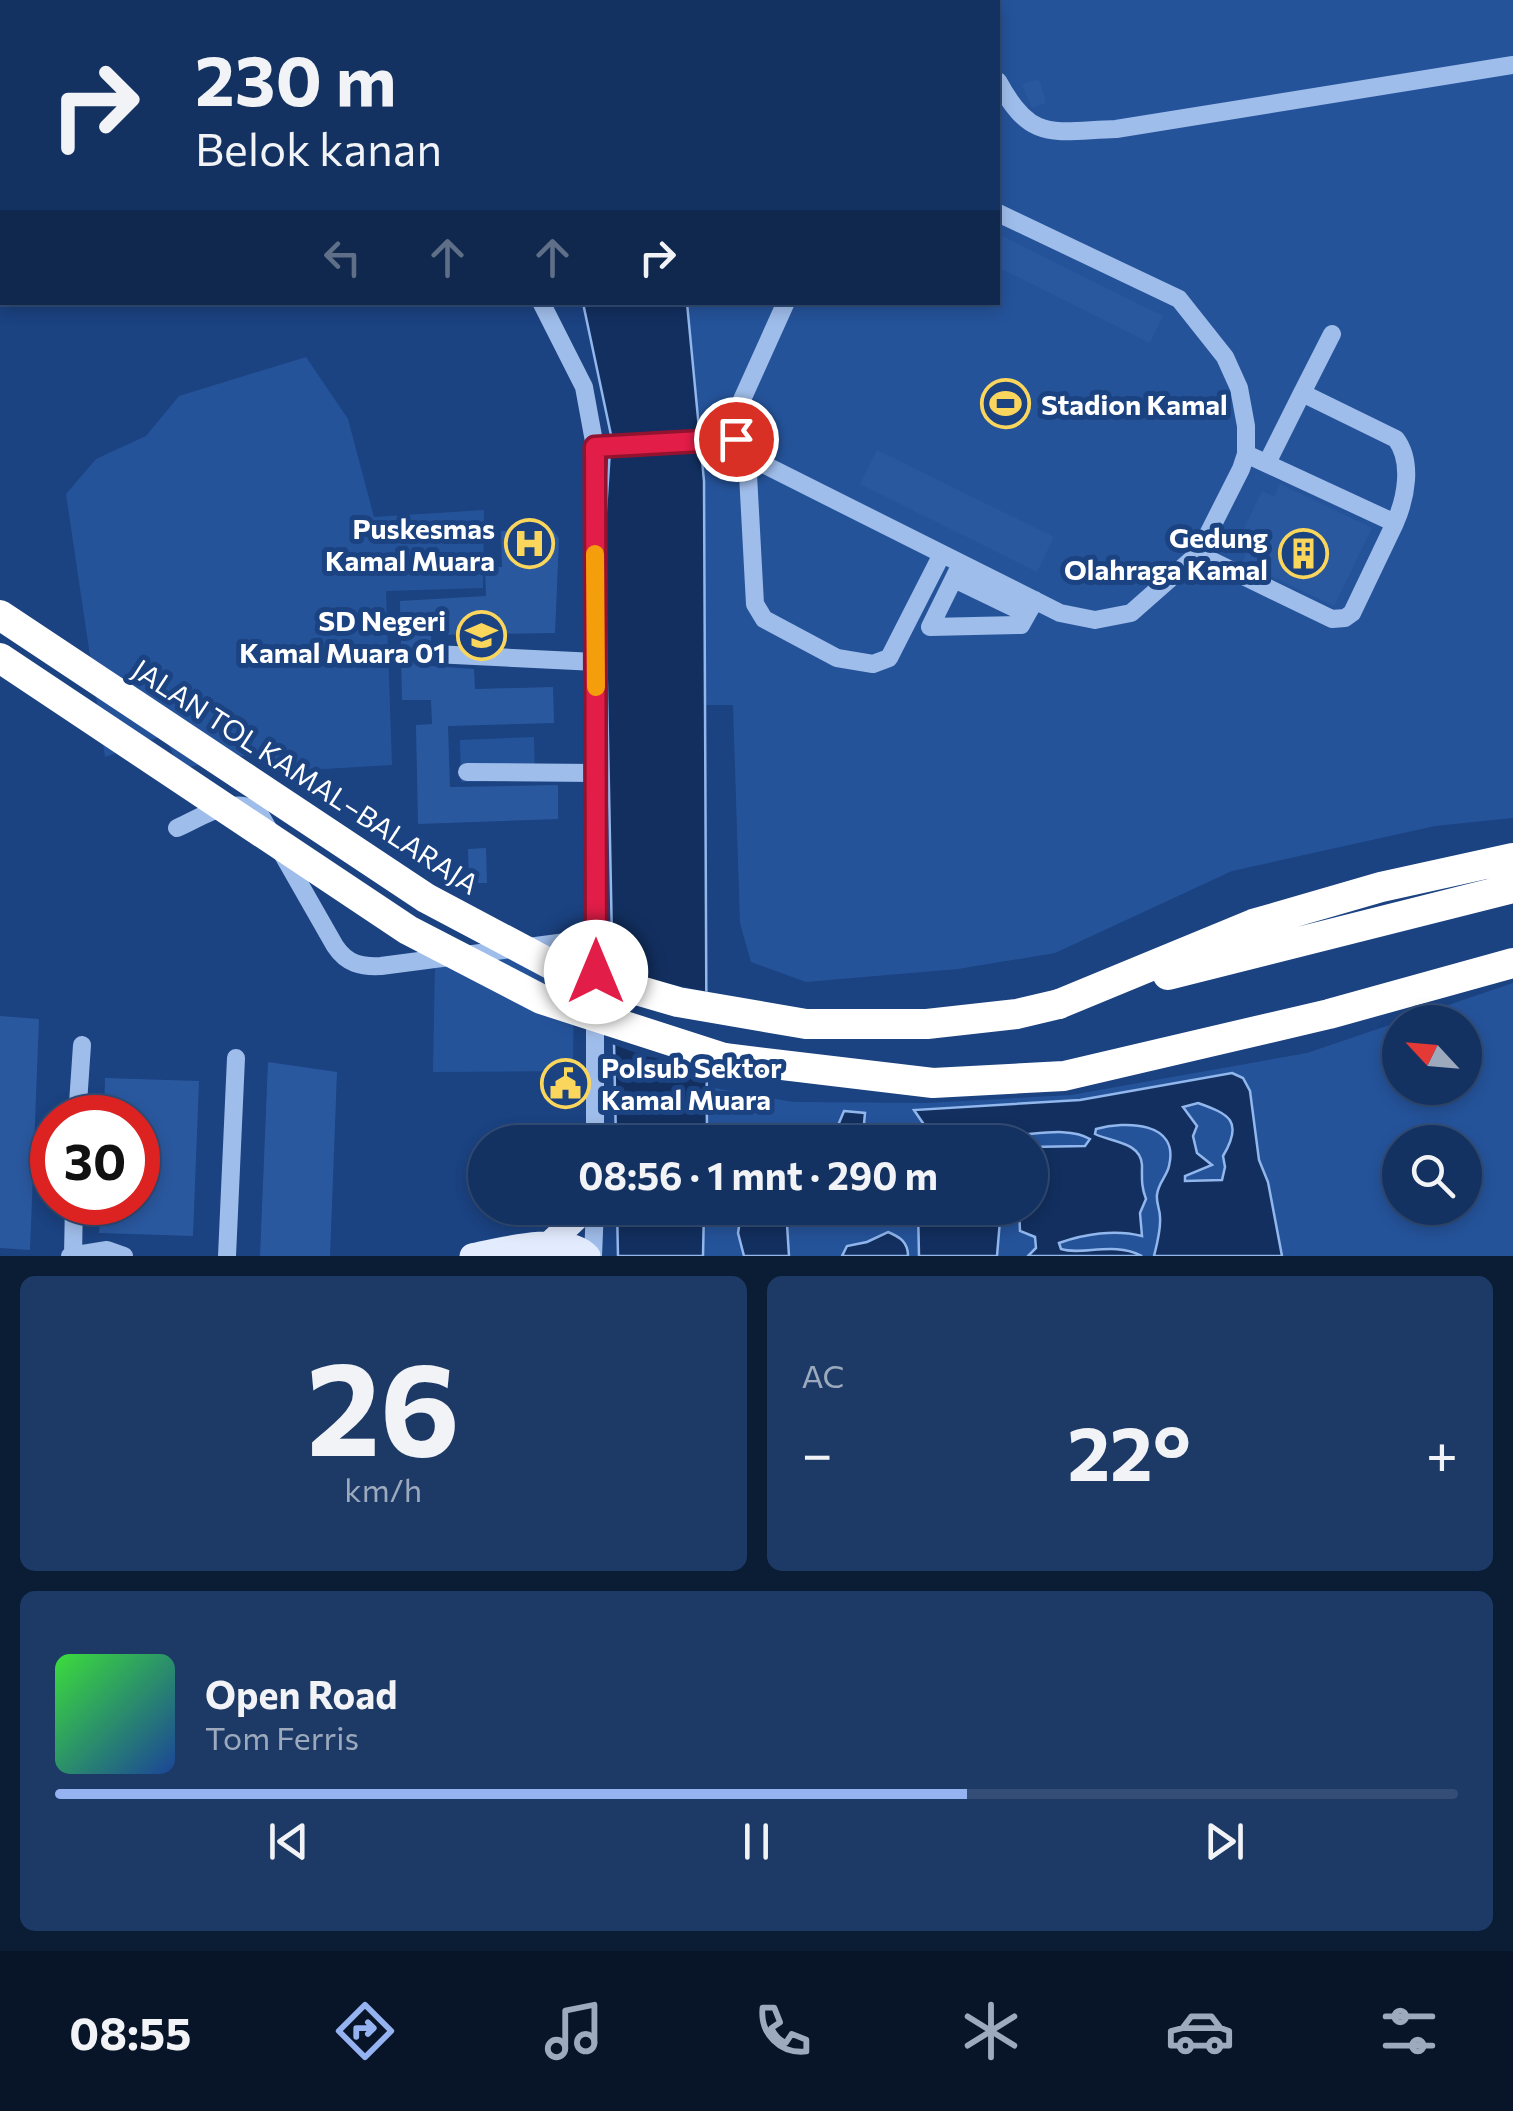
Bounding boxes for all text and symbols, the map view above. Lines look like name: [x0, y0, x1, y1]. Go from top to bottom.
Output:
text: 230 m: [195, 35, 397, 120]
icon: right: [30, 40, 160, 170]
text: Belok kanan: [195, 120, 442, 175]
icon: left: [315, 230, 370, 285]
icon: ahead: [420, 230, 475, 285]
icon: ahead: [525, 230, 580, 285]
icon: right: [630, 230, 685, 285]
sports icon: Stadion Kamal: [980, 378, 1032, 430]
place label: Stadion Kamal: [1041, 387, 1228, 421]
pin: [694, 397, 779, 482]
icon: arrive: [709, 412, 764, 467]
place label: Puskesmas Kamal Muara: [325, 511, 495, 577]
hospital icon: Puskesmas Kamal Muara: [504, 518, 556, 570]
place label: Gedung Olahraga Kamal: [1064, 520, 1268, 586]
building icon: Gedung Olahraga Kamal: [1277, 527, 1329, 579]
place label: SD Negeri Kamal Muara 01: [239, 603, 446, 669]
school or university icon: SD Negeri Kamal Muara 01: [455, 610, 507, 662]
street label: JALAN TOL KAMAL–BALARAJA: [127, 651, 485, 901]
position arrow: [544, 920, 648, 1024]
north arrow: [1382, 1005, 1482, 1105]
map controls: [1382, 1005, 1482, 1225]
place label: Polsub Sektor Kamal Muara: [601, 1050, 782, 1116]
public building icon: Polsub Sektor Kamal Muara: [540, 1057, 592, 1109]
speed limit sign: 30: [30, 1095, 160, 1225]
button: search: [1382, 1125, 1482, 1225]
text: 08:56 · 1 mnt · 290 m: [578, 1151, 938, 1198]
text: 26: [307, 1324, 460, 1483]
text: AC: [802, 1355, 845, 1395]
text: 22°: [1067, 1405, 1191, 1496]
text: −: [802, 1418, 833, 1485]
text: +: [1426, 1418, 1458, 1485]
text: km/h: [344, 1469, 422, 1509]
text: Open Road: [205, 1670, 398, 1717]
text: Tom Ferris: [205, 1717, 359, 1757]
icon: previous: [261, 1814, 316, 1869]
icon: pause: [729, 1814, 784, 1869]
icon: next: [1197, 1814, 1252, 1869]
icon: directions: [330, 1996, 400, 2066]
icon: music: [539, 1996, 609, 2066]
icon: phone: [748, 1996, 818, 2066]
icon: climate: [956, 1996, 1026, 2066]
icon: car: [1165, 1996, 1235, 2066]
icon: filters: [1374, 1996, 1444, 2066]
text: 08:55: [69, 2004, 191, 2059]

